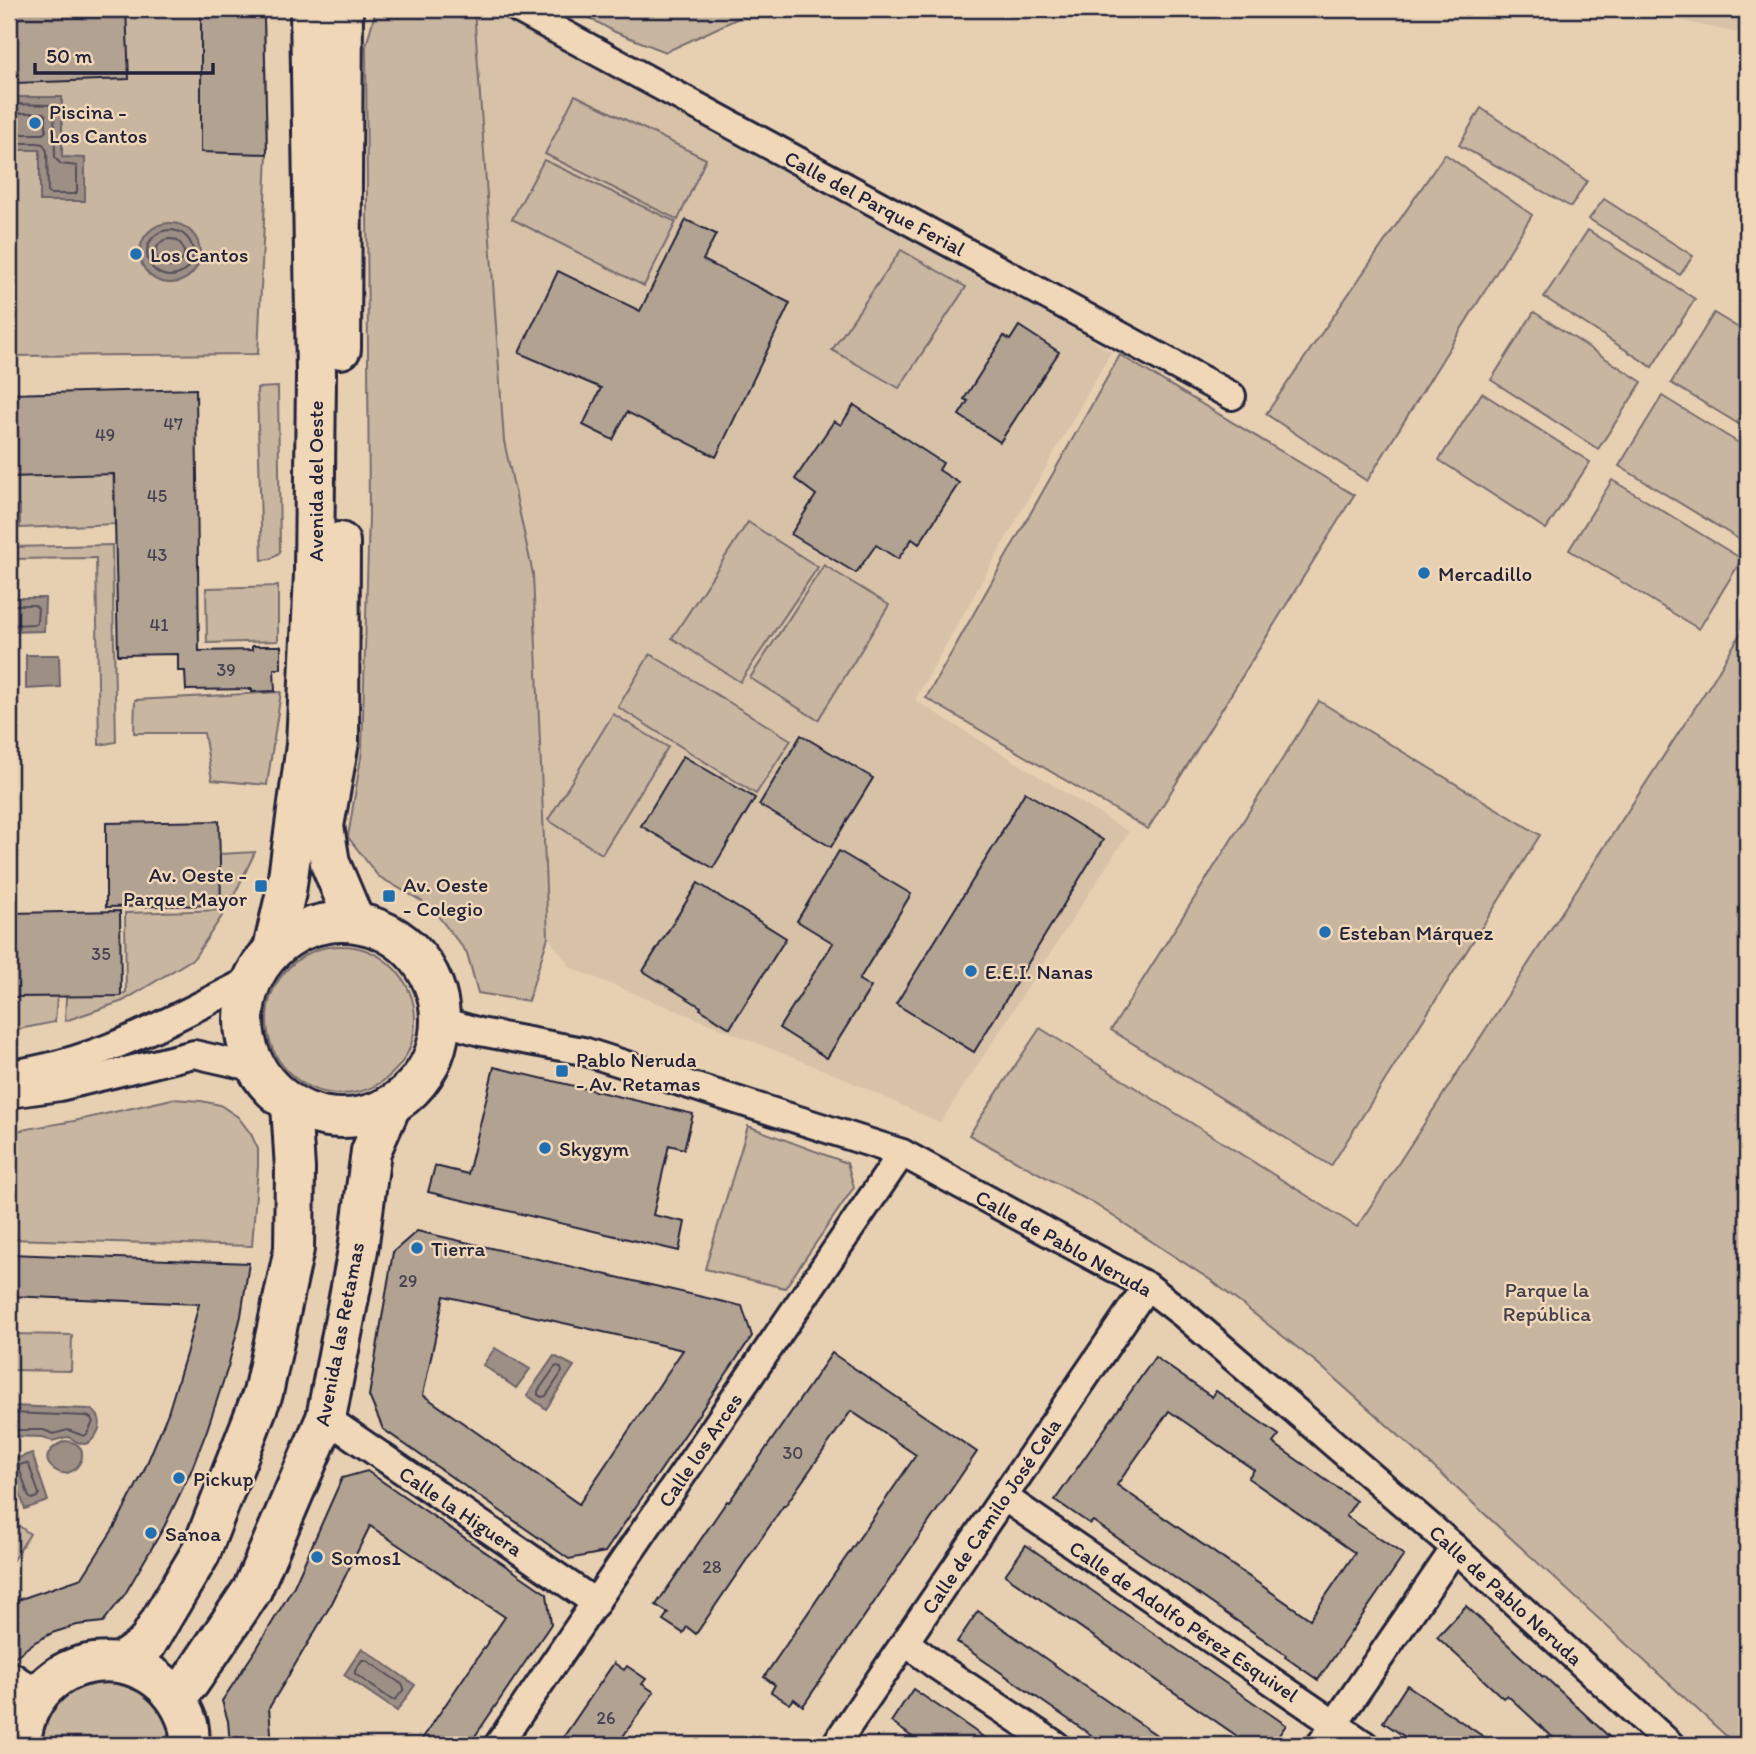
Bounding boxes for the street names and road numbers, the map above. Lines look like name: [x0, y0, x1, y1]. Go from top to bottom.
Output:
street label: Calle del Parque Ferial: [780, 145, 970, 261]
street label: Avenida del Oeste: [303, 400, 328, 562]
street label: Calle de Pablo Neruda: [971, 1184, 1157, 1302]
street label: Avenida las Retamas: [309, 1240, 369, 1428]
street label: Calle los Arces: [653, 1388, 747, 1512]
street label: Calle de Camilo José Cela: [916, 1413, 1066, 1619]
street label: Calle la Higuera: [394, 1460, 528, 1562]
street label: Calle de Pablo Neruda: [1424, 1519, 1588, 1671]
street label: Calle de Adolfo Pérez Esquivel: [1065, 1535, 1303, 1707]

